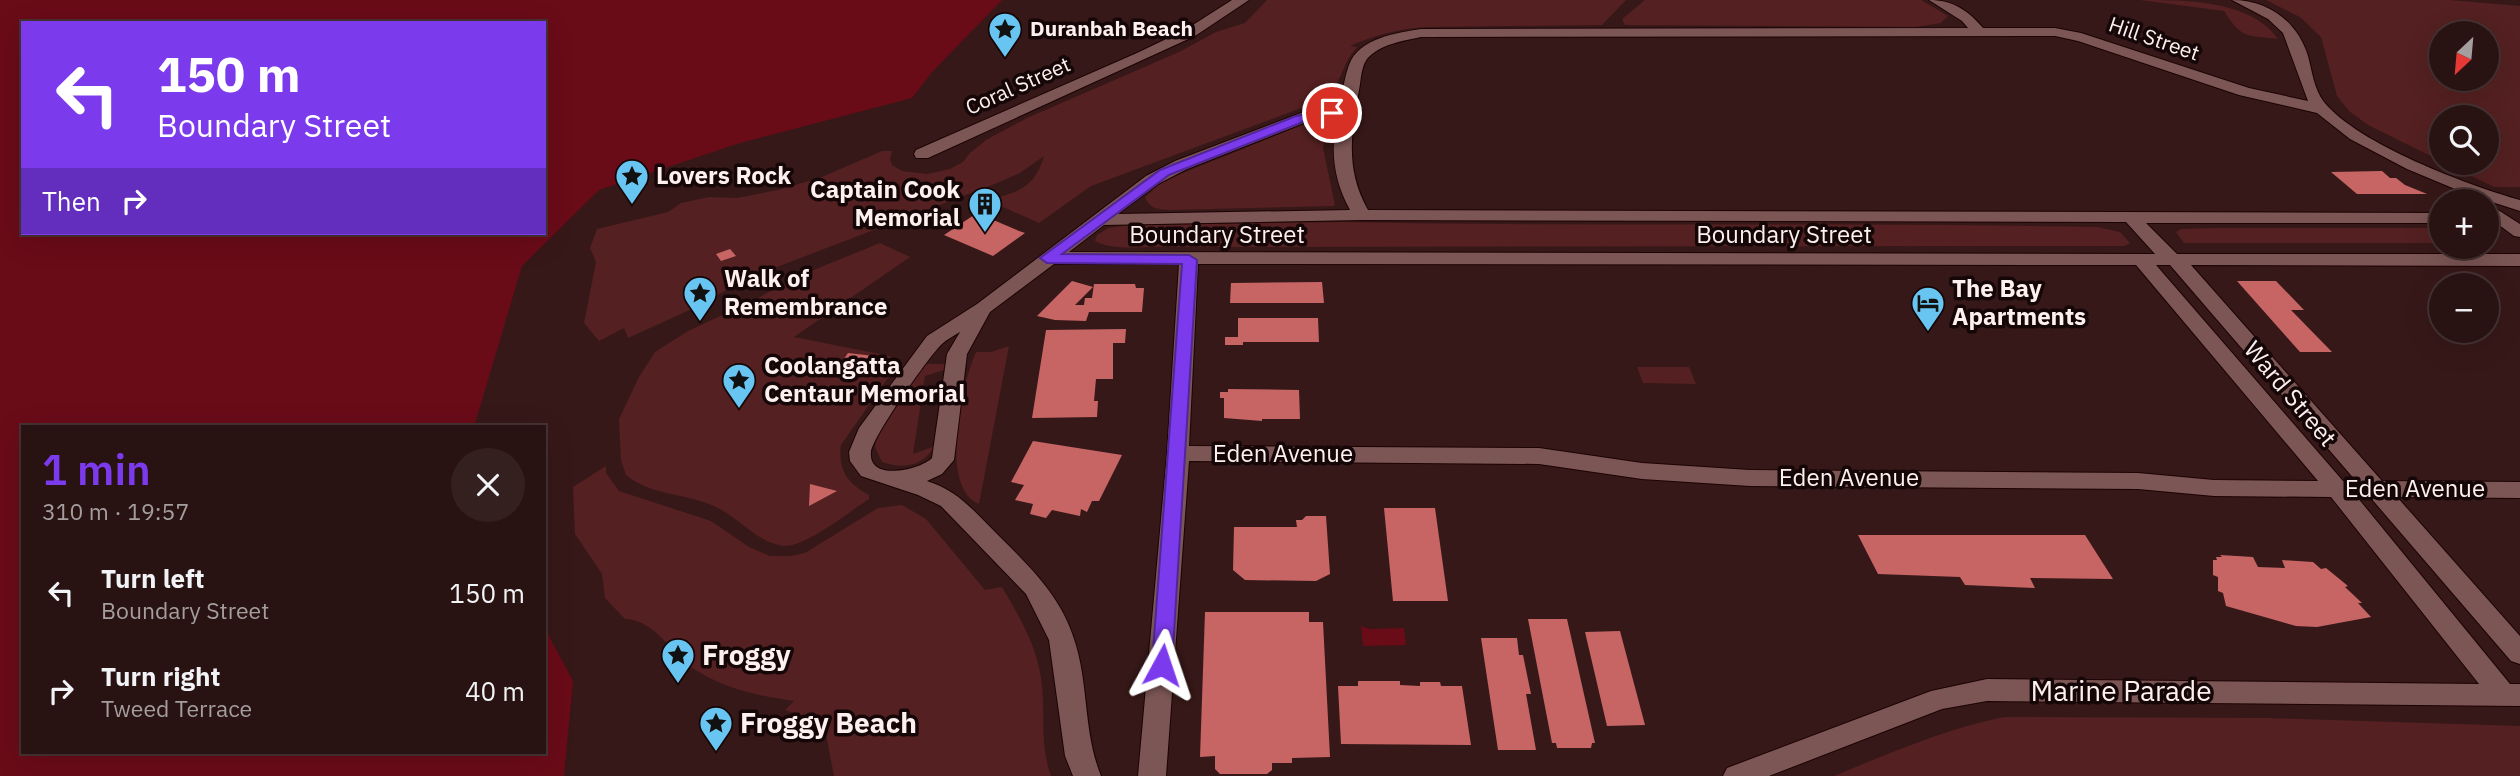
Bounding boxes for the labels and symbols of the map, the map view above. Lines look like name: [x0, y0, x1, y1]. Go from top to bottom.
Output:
place icon: Duranbah Beach: [986, 10, 1024, 59]
street label: Hill Street: [2105, 10, 2203, 67]
place label: Duranbah Beach: [1030, 14, 1193, 42]
north arrow: [2429, 21, 2499, 91]
street label: Coral Street: [961, 50, 1074, 121]
pin: [1302, 83, 1362, 143]
place icon: Lovers Rock: [613, 157, 651, 206]
place label: Lovers Rock: [656, 159, 791, 191]
place label: Captain Cook Memorial: [810, 173, 960, 233]
building icon: Captain Cook Memorial: [966, 185, 1004, 234]
street label: Boundary Street: [1129, 218, 1305, 250]
street label: Boundary Street: [1696, 218, 1872, 250]
place label: Walk of Remembrance: [724, 262, 887, 322]
place label: The Bay Apartments: [1952, 272, 2086, 332]
place icon: Walk of Remembrance: [681, 274, 719, 323]
hotel icon: The Bay Apartments: [1909, 284, 1947, 333]
street label: Ward Street: [2237, 334, 2344, 453]
place label: Coolangatta Centaur Memorial: [764, 349, 966, 409]
place icon: Coolangatta Centaur Memorial: [720, 361, 758, 410]
street label: Eden Avenue: [1213, 437, 1353, 469]
street label: Eden Avenue: [1779, 461, 1919, 493]
street label: Eden Avenue: [2345, 472, 2485, 504]
position arrow: [1125, 628, 1199, 702]
place icon: Froggy: [659, 636, 697, 685]
place label: Froggy: [702, 636, 791, 673]
street label: Marine Parade: [2030, 672, 2212, 709]
place icon: Froggy Beach: [697, 704, 735, 753]
place label: Froggy Beach: [740, 704, 917, 741]

